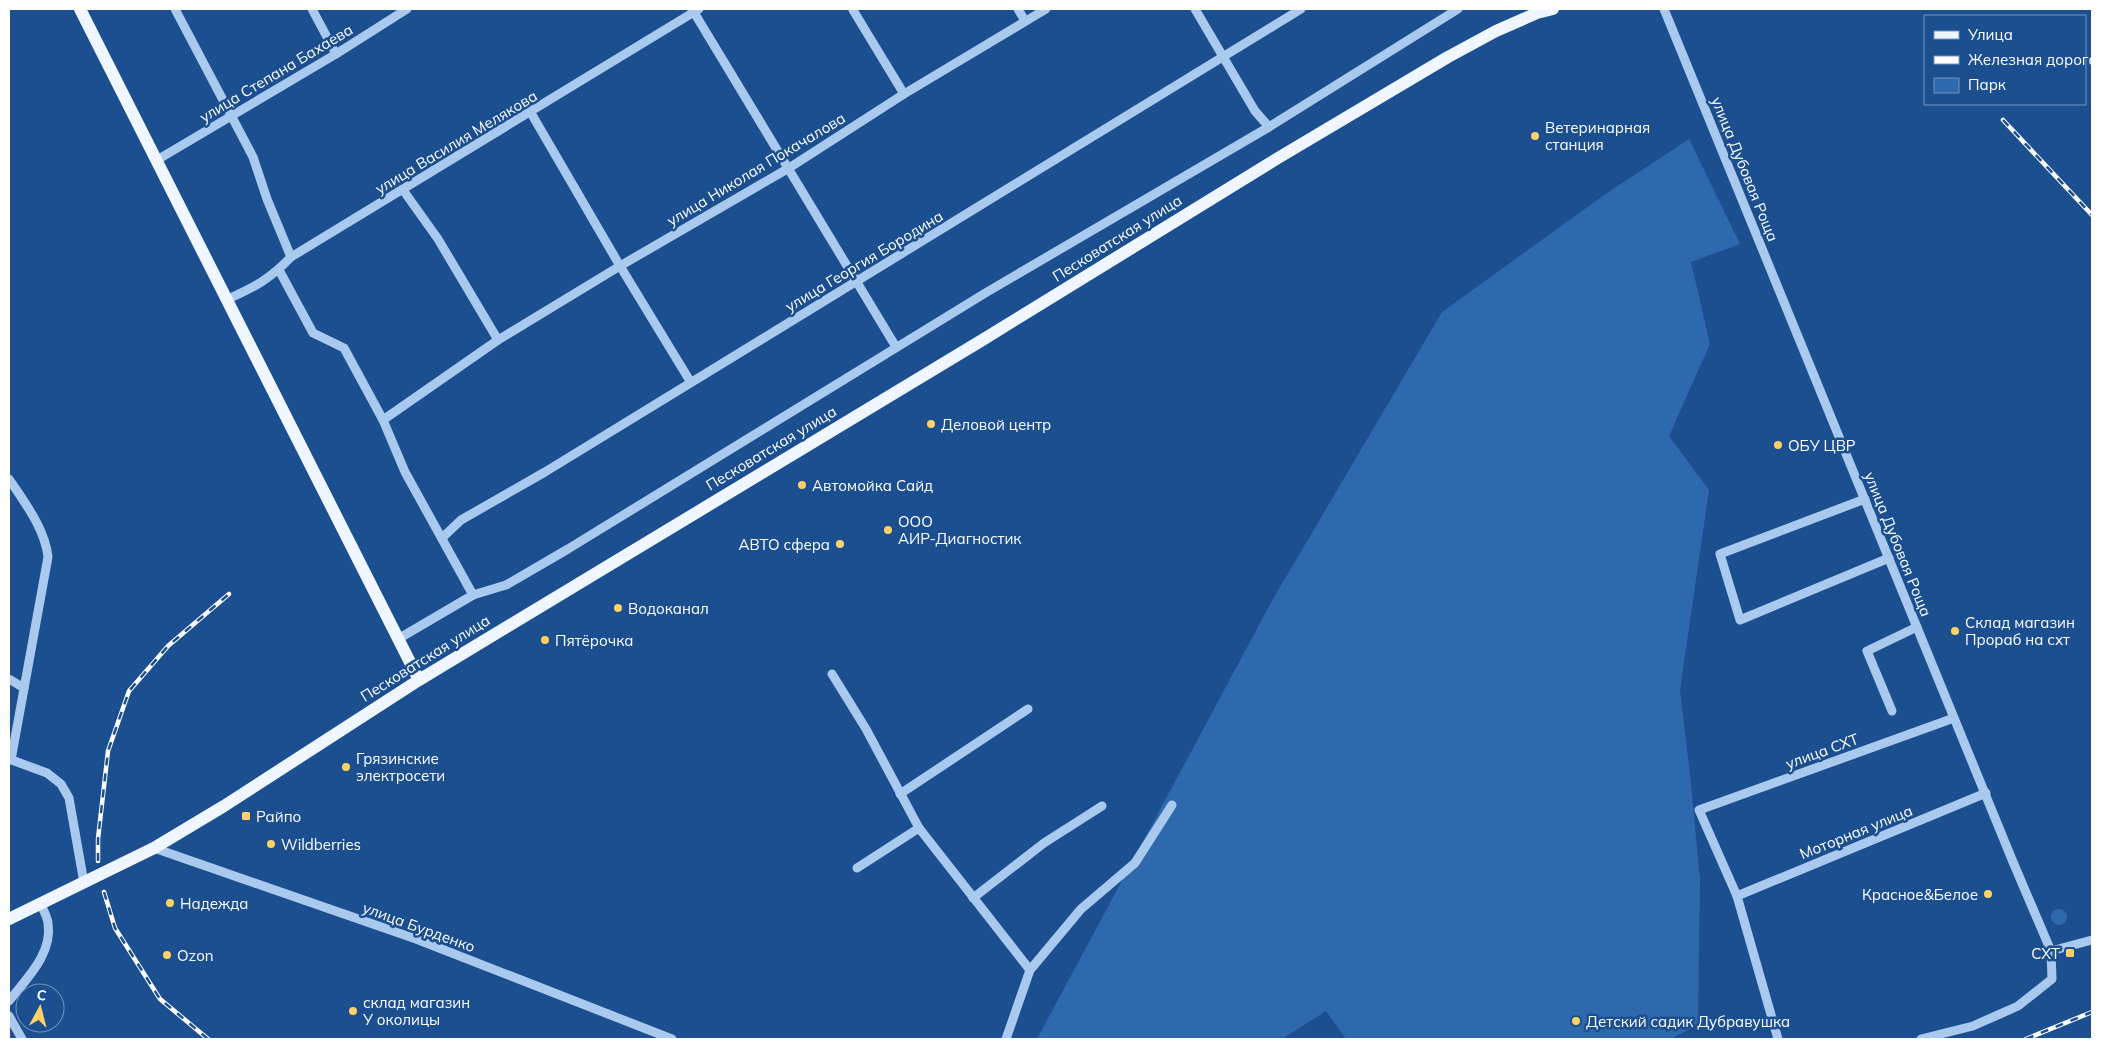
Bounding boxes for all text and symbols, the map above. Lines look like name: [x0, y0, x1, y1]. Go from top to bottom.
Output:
legend: [1924, 15, 2086, 105]
street label: улица Степана Бахаева: [196, 20, 356, 126]
text: Улица: [1967, 25, 2013, 44]
text: Железная дорога: [1968, 50, 2098, 69]
text: Парк: [1968, 75, 2007, 94]
street label: улица Василия Мелякова: [371, 86, 541, 198]
street label: улица Дубовая Роща: [1707, 94, 1783, 244]
street label: улица Николая Покачалова: [663, 108, 849, 230]
place label: Ветеринарная станция: [1545, 118, 1650, 154]
marker: Ветеринарная станция: [1529, 130, 1541, 142]
street label: Песковатская улица: [1049, 190, 1185, 286]
street label: улица Георгия Бородина: [782, 206, 946, 316]
street label: Песковатская улица: [702, 401, 840, 495]
place label: Деловой центр: [941, 415, 1051, 434]
marker: Деловой центр: [925, 418, 937, 430]
place label: ОБУ ЦВР: [1788, 436, 1856, 455]
marker: ОБУ ЦВР: [1772, 439, 1784, 451]
street label: улица Дубовая Роща: [1860, 469, 1936, 619]
place label: Автомойка Сайд: [812, 476, 933, 495]
marker: Автомойка Сайд: [796, 479, 808, 491]
place label: ООО АИР-Диагностик: [898, 512, 1022, 548]
marker: ООО АИР-Диагностик: [882, 524, 894, 536]
place label: АВТО сфера: [739, 535, 830, 554]
marker: АВТО сфера: [834, 538, 846, 550]
place label: Водоканал: [628, 599, 709, 618]
marker: Водоканал: [612, 602, 624, 614]
street label: Песковатская улица: [357, 610, 493, 706]
place label: Склад магазин Прораб на схт: [1965, 613, 2075, 649]
marker: Склад магазин Прораб на схт: [1949, 625, 1961, 637]
place label: Пятёрочка: [555, 631, 633, 650]
marker: Пятёрочка: [539, 634, 551, 646]
street label: улица СХТ: [1783, 729, 1861, 773]
place label: Грязинские электросети: [356, 749, 445, 785]
marker: Грязинские электросети: [340, 761, 352, 773]
street label: Моторная улица: [1797, 801, 1915, 863]
place label: Райпо: [256, 807, 301, 826]
marker: Райпо: [240, 810, 252, 822]
place label: Wildberries: [281, 835, 361, 854]
marker: Wildberries: [265, 838, 277, 850]
place label: Красное&Белое: [1862, 885, 1978, 904]
marker: Красное&Белое: [1982, 888, 1994, 900]
place label: Надежда: [180, 894, 248, 913]
marker: Надежда: [164, 897, 176, 909]
street label: улица Бурденко: [360, 898, 478, 956]
place label: СХТ: [2031, 944, 2060, 963]
place label: Ozon: [177, 946, 214, 965]
marker: СХТ: [2064, 947, 2076, 959]
marker: Ozon: [161, 949, 173, 961]
north arrow: [15, 983, 65, 1033]
text: С: [36, 986, 47, 1005]
place label: склад магазин У околицы: [362, 993, 470, 1029]
marker: склад магазин У околицы: [347, 1005, 359, 1017]
place label: Детский садик Дубравушка: [1586, 1012, 1790, 1031]
marker: Детский садик Дубравушка: [1570, 1015, 1582, 1027]

